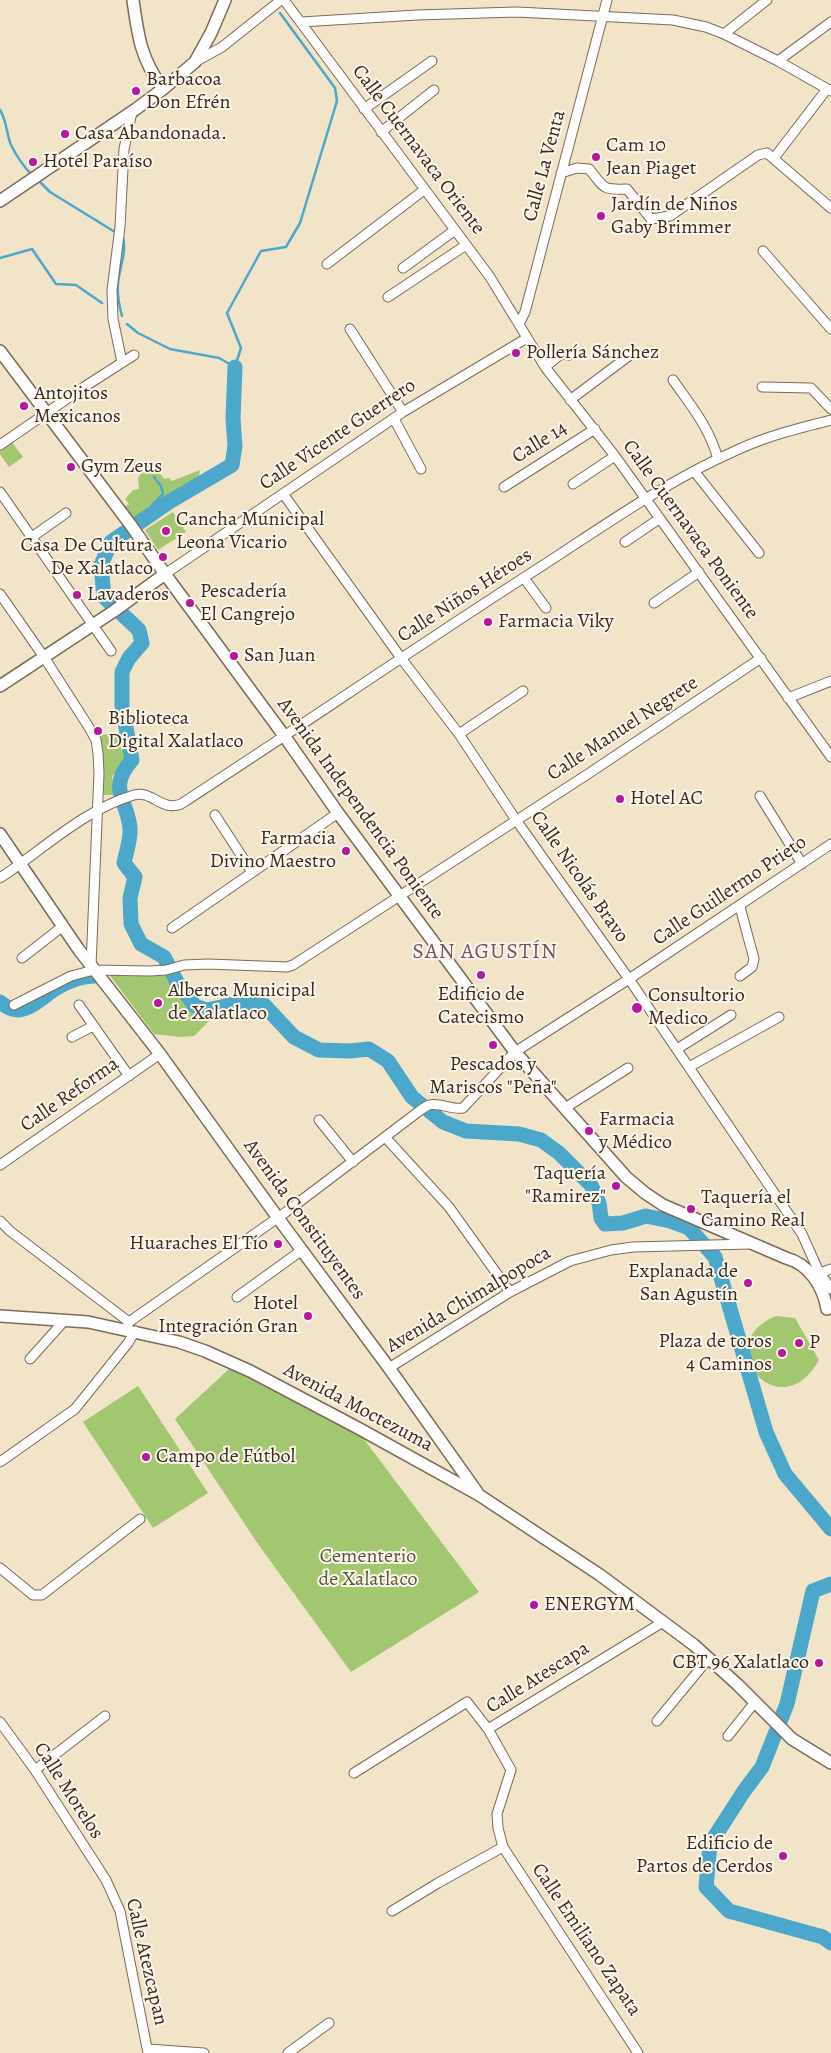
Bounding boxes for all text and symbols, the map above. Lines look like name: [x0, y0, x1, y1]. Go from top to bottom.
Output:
street label: Calle Cuernavaca Oriente: [346, 60, 490, 240]
place label: Barbacoa Don Efrén: [146, 68, 230, 115]
marker: Barbacoa Don Efrén: [130, 85, 142, 97]
street label: Calle La Venta: [519, 108, 571, 224]
place label: Casa Abandonada.: [75, 122, 227, 146]
marker: Casa Abandonada.: [59, 128, 71, 140]
place label: Cam 10 Jean Piaget: [606, 134, 696, 181]
place label: Hotel Paraíso: [43, 150, 152, 174]
marker: Cam 10 Jean Piaget: [590, 151, 602, 163]
marker: Hotel Paraíso: [27, 156, 39, 168]
place label: Jardín de Niños Gaby Brimmer: [611, 193, 738, 240]
marker: Jardín de Niños Gaby Brimmer: [595, 210, 607, 222]
place label: Pollería Sánchez: [526, 341, 659, 365]
marker: Pollería Sánchez: [510, 347, 522, 359]
street label: Calle Vicente Guerrero: [255, 374, 421, 496]
place label: Antojitos Mexicanos: [34, 382, 121, 429]
marker: Antojitos Mexicanos: [18, 400, 30, 412]
street label: Calle 14: [508, 417, 572, 469]
street label: Calle Cuernavaca Poniente: [617, 436, 763, 624]
place label: Gym Zeus: [81, 455, 162, 479]
marker: Gym Zeus: [65, 461, 77, 473]
place label: Cancha Municipal Leona Vicario: [176, 508, 324, 555]
marker: Cancha Municipal Leona Vicario: [160, 525, 172, 537]
place label: Casa De Cultura De Xalatlaco: [20, 534, 153, 581]
street label: Calle Niños Héroes: [393, 544, 537, 648]
marker: Casa De Cultura De Xalatlaco: [157, 551, 169, 563]
place label: Pescadería El Cangrejo: [200, 580, 295, 627]
place label: Lavaderos: [87, 583, 169, 607]
marker: Lavaderos: [71, 589, 83, 601]
marker: Pescadería El Cangrejo: [184, 597, 196, 609]
place label: Farmacia Viky: [498, 610, 614, 634]
marker: Farmacia Viky: [482, 616, 494, 628]
place label: San Juan: [244, 644, 315, 668]
marker: San Juan: [228, 650, 240, 662]
street label: Calle Manuel Negrete: [543, 671, 703, 787]
street label: Avenida Independencia Poniente: [272, 694, 448, 924]
place label: Biblioteca Digital Xalatlaco: [108, 707, 243, 754]
marker: Biblioteca Digital Xalatlaco: [92, 725, 104, 737]
place label: Hotel AC: [630, 787, 703, 811]
marker: Hotel AC: [614, 793, 626, 805]
street label: Calle Nicolás Bravo: [525, 806, 633, 948]
place label: Farmacia Divino Maestro: [210, 827, 336, 874]
street label: Calle Guillermo Prieto: [648, 831, 812, 951]
marker: Farmacia Divino Maestro: [340, 845, 352, 857]
district label: SAN AGUSTÍN: [411, 940, 559, 966]
marker: Edificio de Catecismo: [475, 969, 487, 981]
place label: Alberca Municipal de Xalatlaco: [168, 979, 315, 1026]
place label: Edificio de Catecismo: [437, 983, 525, 1030]
place label: Consultorio Medico: [648, 984, 745, 1031]
marker: Alberca Municipal de Xalatlaco: [152, 997, 164, 1009]
marker: Consultorio Medico: [630, 1001, 644, 1015]
marker: Pescados y Mariscos "Peña": [487, 1039, 499, 1051]
street label: Calle Reforma: [16, 1052, 124, 1138]
place label: Pescados y Mariscos "Peña": [429, 1053, 557, 1100]
place label: Farmacia y Médico: [599, 1108, 675, 1155]
marker: Farmacia y Médico: [583, 1125, 595, 1137]
street label: Avenida Constituyentes: [238, 1135, 370, 1305]
place label: Taquería "Ramirez": [525, 1162, 606, 1209]
marker: Taquería "Ramirez": [610, 1180, 622, 1192]
place label: Taquería el Camino Real: [701, 1186, 805, 1233]
marker: Taquería el Camino Real: [685, 1203, 697, 1215]
place label: Huaraches El Tío: [129, 1232, 268, 1256]
marker: Huaraches El Tío: [272, 1238, 284, 1250]
street label: Avenida Chimalpopoca: [382, 1241, 556, 1359]
place label: Explanada de San Agustín: [628, 1260, 738, 1307]
marker: Explanada de San Agustín: [742, 1277, 754, 1289]
place label: Hotel Integración Gran: [158, 1292, 298, 1339]
marker: Hotel Integración Gran: [302, 1310, 314, 1322]
place label: Plaza de toros 4 Caminos: [659, 1330, 772, 1377]
place label: P: [809, 1331, 820, 1355]
marker: P: [793, 1337, 805, 1349]
marker: Plaza de toros 4 Caminos: [776, 1347, 788, 1359]
street label: Avenida Moctezuma: [279, 1358, 437, 1458]
place label: Campo de Fútbol: [156, 1445, 295, 1469]
marker: Campo de Fútbol: [140, 1451, 152, 1463]
park label: Cementerio de Xalatlaco: [318, 1545, 418, 1592]
place label: ENERGYM: [544, 1593, 635, 1617]
marker: ENERGYM: [528, 1599, 540, 1611]
street label: Calle Atescapa: [482, 1637, 594, 1719]
place label: CBT 96 Xalatlaco: [672, 1651, 809, 1675]
marker: CBT 96 Xalatlaco: [813, 1657, 825, 1669]
street label: Calle Morelos: [28, 1738, 108, 1844]
place label: Edificio de Partos de Cerdos: [636, 1832, 773, 1879]
marker: Edificio de Partos de Cerdos: [777, 1850, 789, 1862]
street label: Calle Emiliano Zapata: [526, 1859, 646, 2021]
street label: Calle Atezcapan: [120, 1896, 172, 2028]

